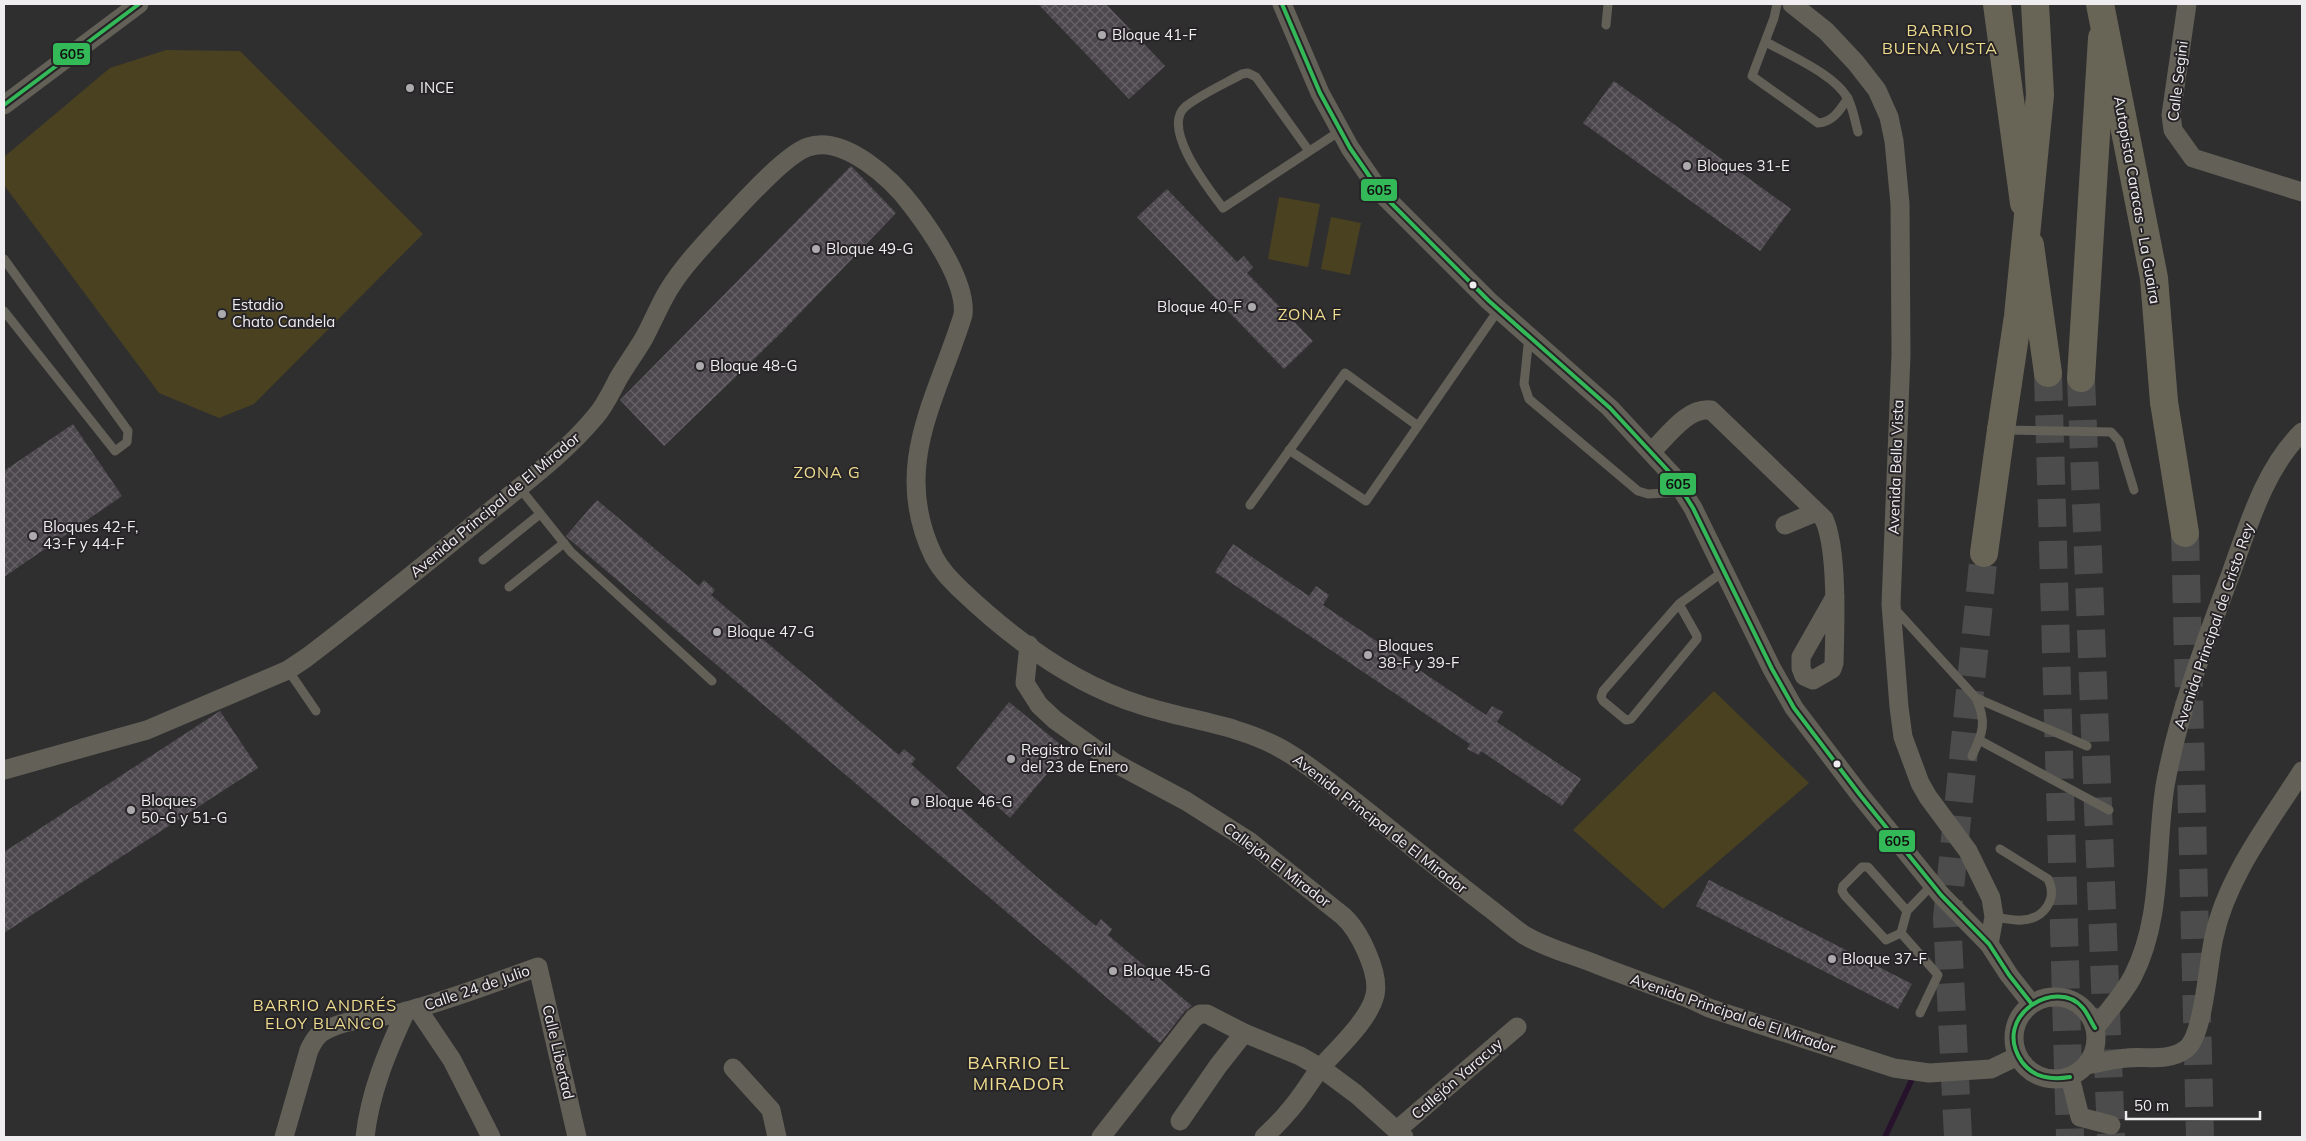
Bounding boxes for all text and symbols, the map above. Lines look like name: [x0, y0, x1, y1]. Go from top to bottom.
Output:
district label: BARRIO BUENA VISTA: [1882, 20, 1998, 58]
place label: Bloque 41-F: [1112, 25, 1197, 44]
marker: Bloque 41-F: [1096, 29, 1108, 41]
street label: Calle Segini: [2163, 40, 2192, 122]
line badge: 605: [52, 42, 91, 66]
text: 605: [59, 45, 85, 63]
place label: INCE: [420, 78, 454, 97]
marker: INCE: [404, 82, 416, 94]
street label: Autopista Caracas - La Guaira: [2110, 95, 2165, 305]
place label: Bloques 31-E: [1697, 156, 1790, 175]
marker: Bloques 31-E: [1681, 160, 1693, 172]
line badge: 605: [1360, 178, 1398, 202]
text: 605: [1366, 181, 1392, 199]
place label: Bloque 49-G: [826, 239, 913, 258]
marker: Bloque 49-G: [810, 243, 822, 255]
unlabelled marker: [1468, 280, 1478, 290]
place label: Estadio Chato Candela: [232, 295, 335, 331]
place label: Bloque 40-F: [1157, 297, 1242, 316]
marker: Bloque 40-F: [1246, 301, 1258, 313]
district label: ZONA F: [1278, 304, 1342, 324]
marker: Estadio Chato Candela: [216, 308, 228, 320]
place label: Bloque 48-G: [710, 356, 797, 375]
marker: Bloque 48-G: [694, 360, 706, 372]
street label: Avenida Bella Vista: [1884, 399, 1907, 535]
street label: Avenida Principal de El Mirador: [406, 428, 584, 581]
district label: ZONA G: [793, 462, 861, 482]
line badge: 605: [1659, 472, 1697, 496]
text: 605: [1665, 475, 1691, 493]
place label: Bloques 42-F, 43-F y 44-F: [43, 517, 138, 553]
street label: Avenida Principal de Cristo Rey: [2169, 520, 2258, 731]
marker: Bloques 42-F, 43-F y 44-F: [27, 530, 39, 542]
place label: Bloque 47-G: [727, 622, 814, 641]
marker: Bloque 47-G: [711, 626, 723, 638]
place label: Bloques 38-F y 39-F: [1378, 636, 1460, 672]
marker: Bloques 38-F y 39-F: [1362, 649, 1374, 661]
place label: Registro Civil del 23 de Enero: [1021, 740, 1128, 776]
street label: Avenida Principal de El Mirador: [1289, 750, 1472, 898]
marker: Registro Civil del 23 de Enero: [1005, 753, 1017, 765]
unlabelled marker: [1832, 759, 1842, 769]
place label: Bloques 50-G y 51-G: [141, 791, 228, 827]
place label: Bloque 46-G: [925, 792, 1012, 811]
marker: Bloque 46-G: [909, 796, 921, 808]
marker: Bloques 50-G y 51-G: [125, 804, 137, 816]
street label: Callejón El Mirador: [1220, 818, 1335, 911]
line badge: 605: [1878, 829, 1916, 853]
text: 605: [1884, 832, 1910, 850]
place label: Bloque 37-F: [1842, 949, 1927, 968]
marker: Bloque 37-F: [1826, 953, 1838, 965]
street label: Calle 24 de Julio: [421, 961, 532, 1014]
place label: Bloque 45-G: [1123, 961, 1210, 980]
marker: Bloque 45-G: [1107, 965, 1119, 977]
street label: Avenida Principal de El Mirador: [1628, 969, 1839, 1058]
district label: BARRIO ANDRÉS ELOY BLANCO: [253, 995, 397, 1033]
street label: Calle Libertad: [538, 1003, 579, 1101]
street label: Callejón Yaracuy: [1407, 1034, 1506, 1123]
district label: BARRIO EL MIRADOR: [968, 1051, 1070, 1095]
scale bar: [2126, 1088, 2260, 1120]
text: 50 m: [2134, 1096, 2169, 1115]

